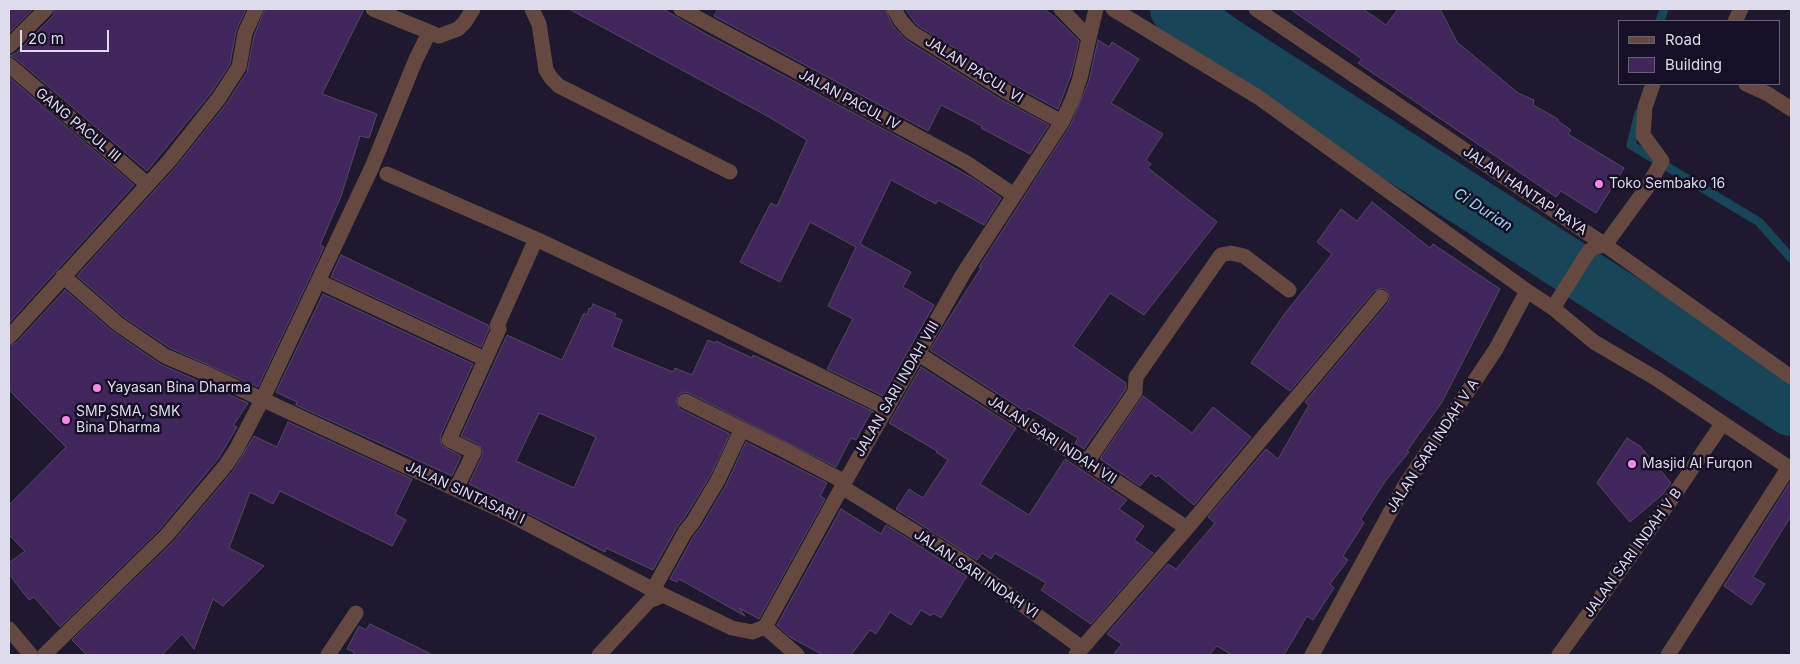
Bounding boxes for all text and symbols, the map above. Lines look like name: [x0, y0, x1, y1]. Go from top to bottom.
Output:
scale bar: [22, 20, 111, 52]
legend: [1618, 20, 1780, 85]
text: 20 m: [28, 29, 64, 48]
text: Road: [1665, 30, 1701, 49]
street label: JALAN PACUL VI: [922, 33, 1026, 107]
text: Building: [1665, 55, 1722, 74]
street label: JALAN PACUL IV: [795, 66, 903, 134]
street label: GANG PACUL III: [32, 85, 124, 165]
street label: JALAN HANTAP RAYA: [1460, 143, 1590, 239]
place label: Toko Sembako 16: [1609, 176, 1725, 192]
marker: Toko Sembako 16: [1593, 178, 1605, 190]
water label: Ci Durian: [1450, 184, 1516, 236]
street label: JALAN SARI INDAH VIII: [851, 318, 943, 460]
street label: JALAN SARI INDAH V A: [1383, 376, 1483, 516]
place label: Yayasan Bina Dharma: [107, 380, 251, 396]
marker: Yayasan Bina Dharma: [91, 382, 103, 394]
street label: JALAN SARI INDAH VII: [985, 392, 1119, 488]
place label: SMP,SMA, SMK Bina Dharma: [76, 404, 180, 437]
marker: SMP,SMA, SMK Bina Dharma: [60, 414, 72, 426]
place label: Masjid Al Furqon: [1642, 456, 1753, 472]
street label: JALAN SINTASARI I: [403, 458, 527, 528]
marker: Masjid Al Furqon: [1626, 458, 1638, 470]
street label: JALAN SARI INDAH V B: [1581, 485, 1685, 621]
street label: JALAN SARI INDAH VI: [911, 526, 1041, 622]

